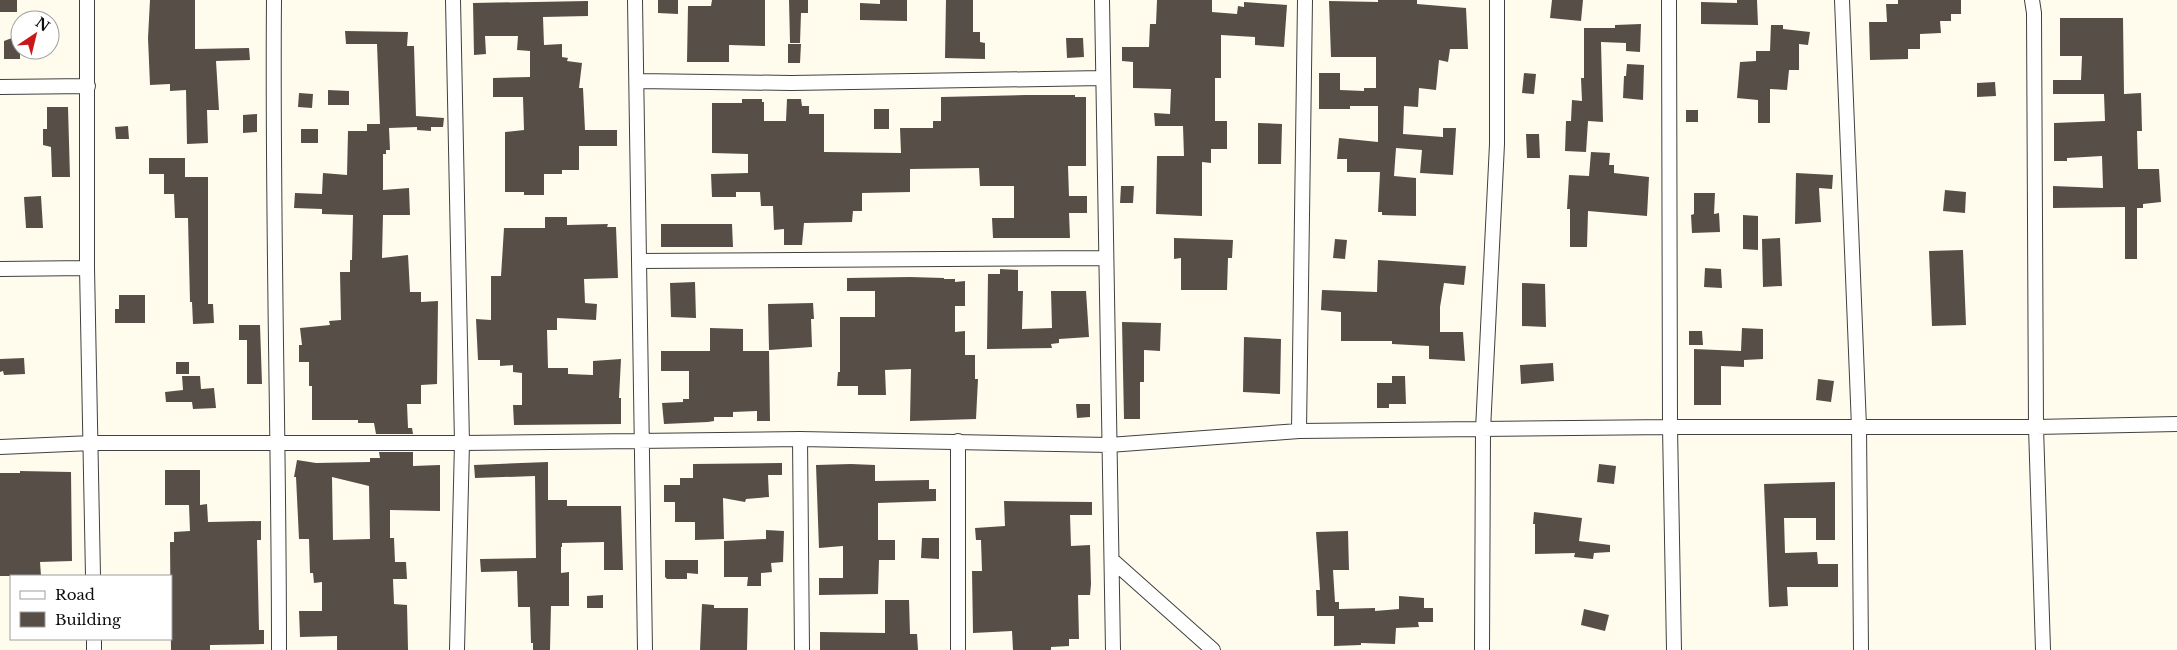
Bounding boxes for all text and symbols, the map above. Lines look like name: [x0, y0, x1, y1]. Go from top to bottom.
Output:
north arrow: [10, 10, 60, 60]
text: N: [32, 13, 53, 36]
legend: [10, 575, 172, 640]
text: Road: [55, 585, 95, 604]
text: Building: [55, 610, 122, 629]

